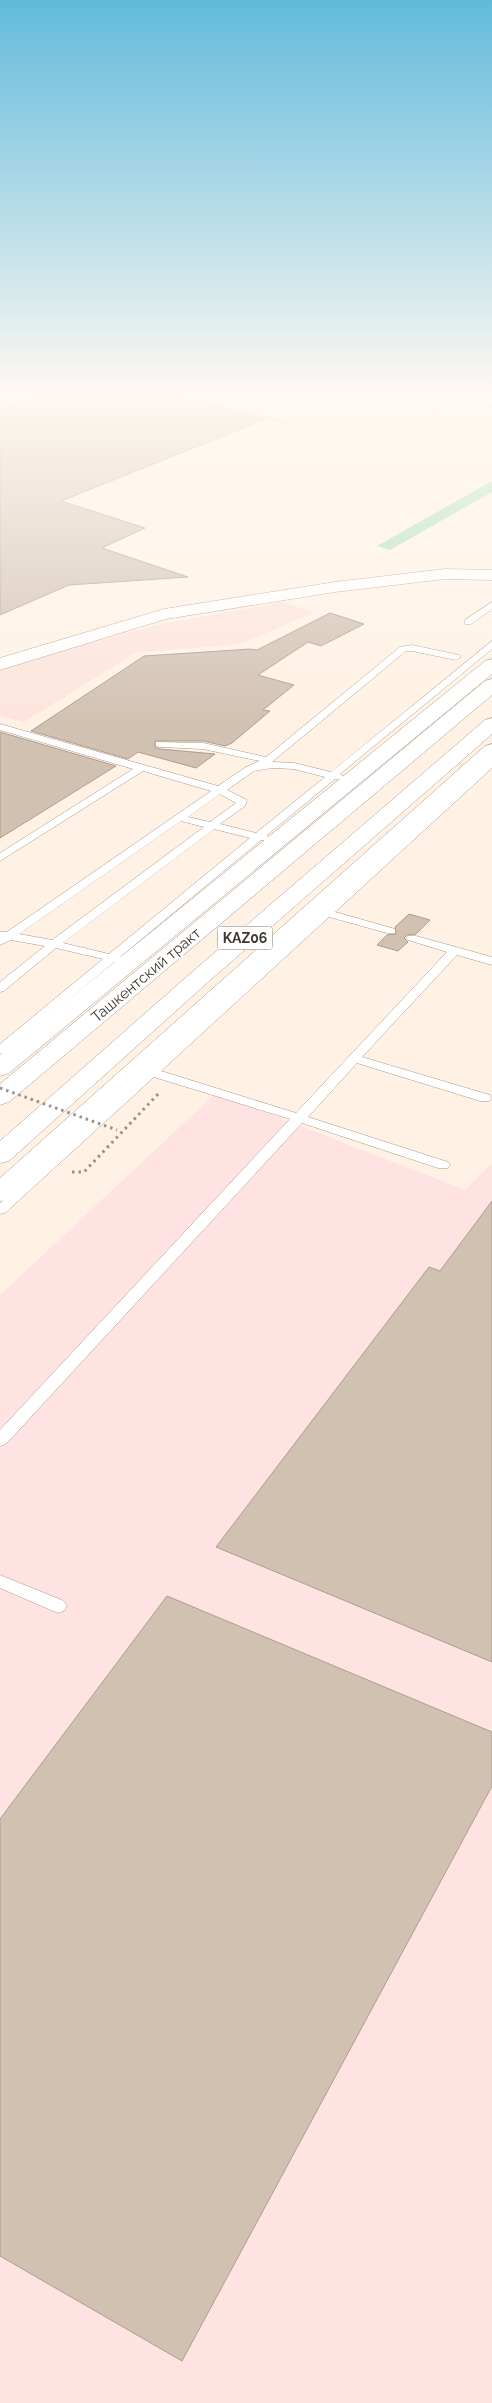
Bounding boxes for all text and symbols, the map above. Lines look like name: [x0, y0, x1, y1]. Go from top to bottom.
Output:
street label: Ташкентский тракт: [88, 924, 204, 1026]
road number: KАZ06: [218, 926, 272, 950]

